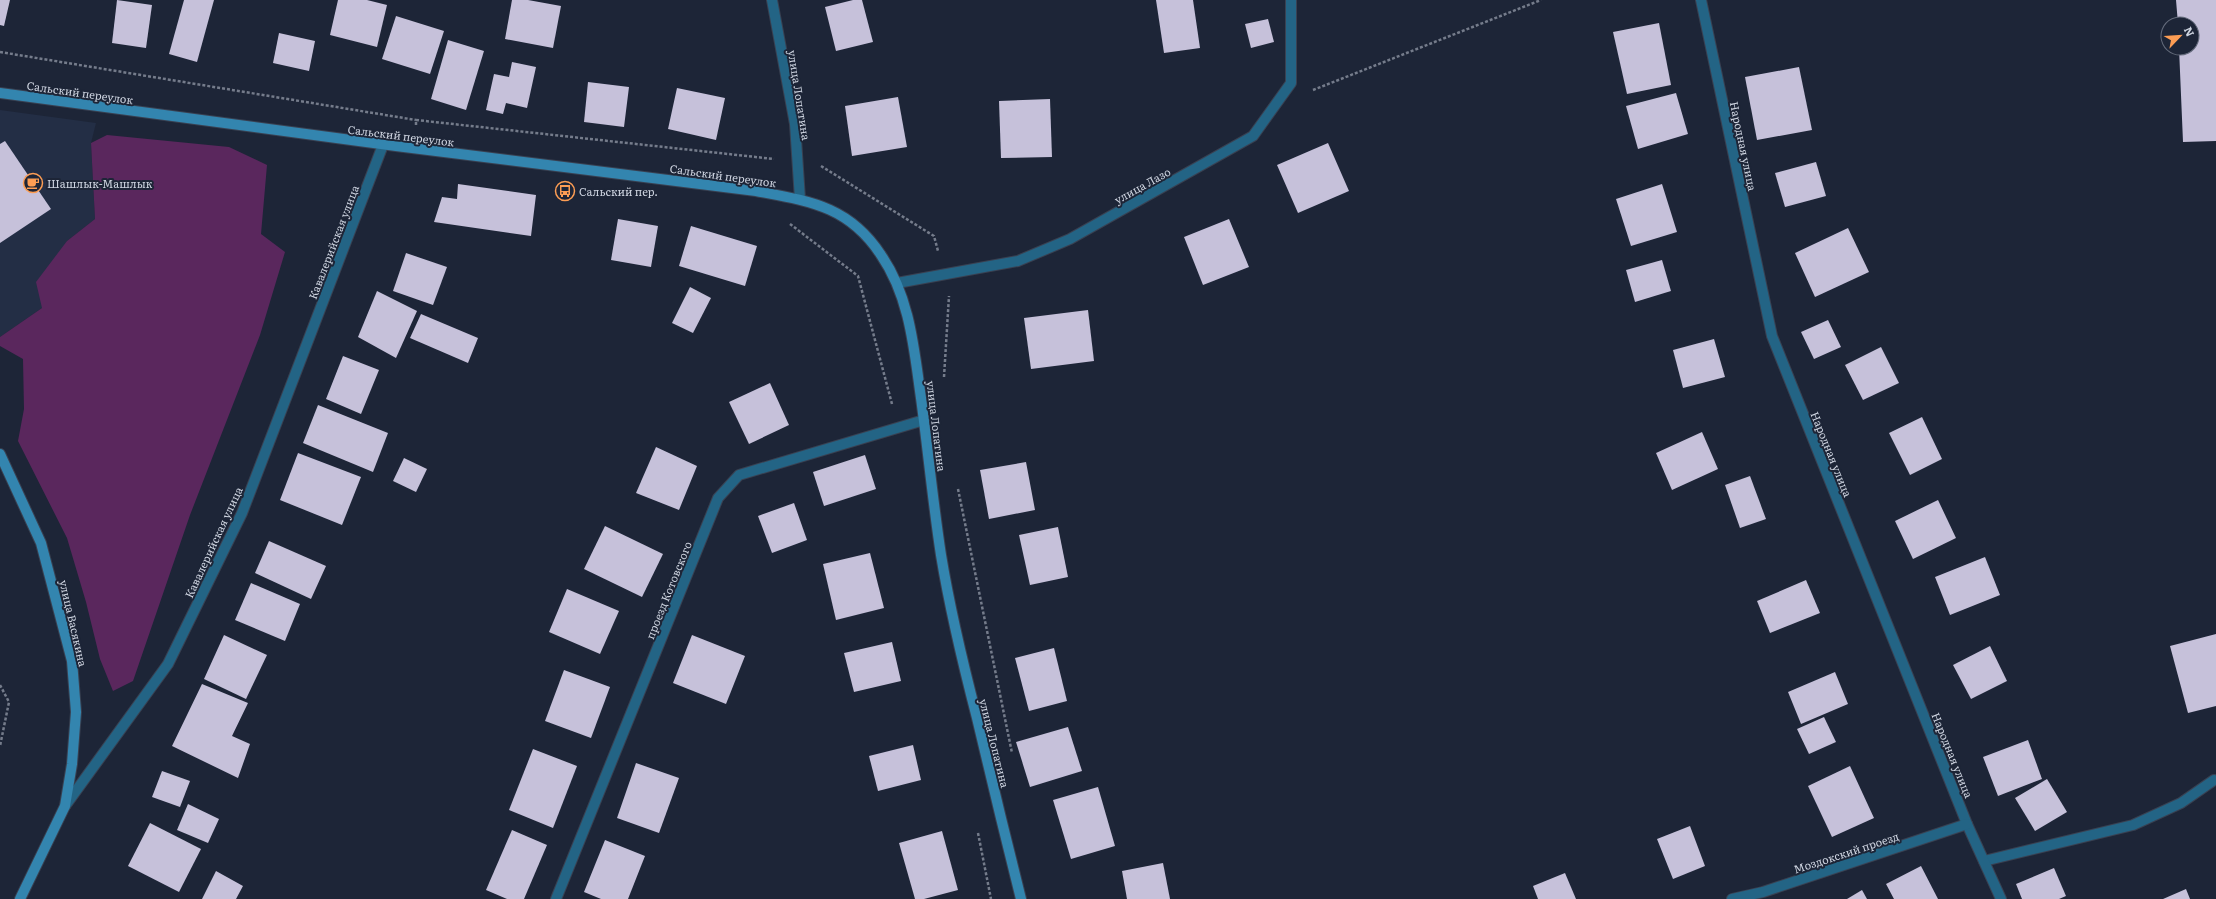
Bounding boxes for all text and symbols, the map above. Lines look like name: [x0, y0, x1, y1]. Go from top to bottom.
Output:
north arrow: [2160, 16, 2200, 56]
text: N: [2181, 24, 2199, 39]
street label: улица Лопатина: [785, 49, 815, 141]
street label: Сальский переулок: [26, 77, 135, 107]
street label: Народная улица: [1727, 100, 1761, 192]
street label: Сальский переулок: [347, 121, 456, 150]
street label: Сальский переулок: [669, 160, 778, 190]
street label: улица Лазо: [1111, 163, 1173, 207]
cafe icon: Шашлык-Машлык: [22, 172, 44, 194]
place label: Шашлык-Машлык: [47, 175, 153, 191]
bus stop icon: Сальский пер.: [554, 180, 576, 202]
street label: Кавалерийская улица: [304, 183, 362, 301]
place label: Сальский пер.: [579, 183, 658, 199]
street label: улица Лопатина: [923, 380, 951, 472]
street label: Народная улица: [1808, 409, 1856, 499]
street label: Кавалерийская улица: [180, 484, 246, 600]
street label: проезд Котовского: [641, 539, 695, 641]
street label: улица Васякина: [56, 578, 92, 668]
street label: улица Лопатина: [976, 697, 1014, 789]
street label: Народная улица: [1929, 710, 1977, 800]
street label: Моздокский проезд: [1791, 827, 1901, 877]

